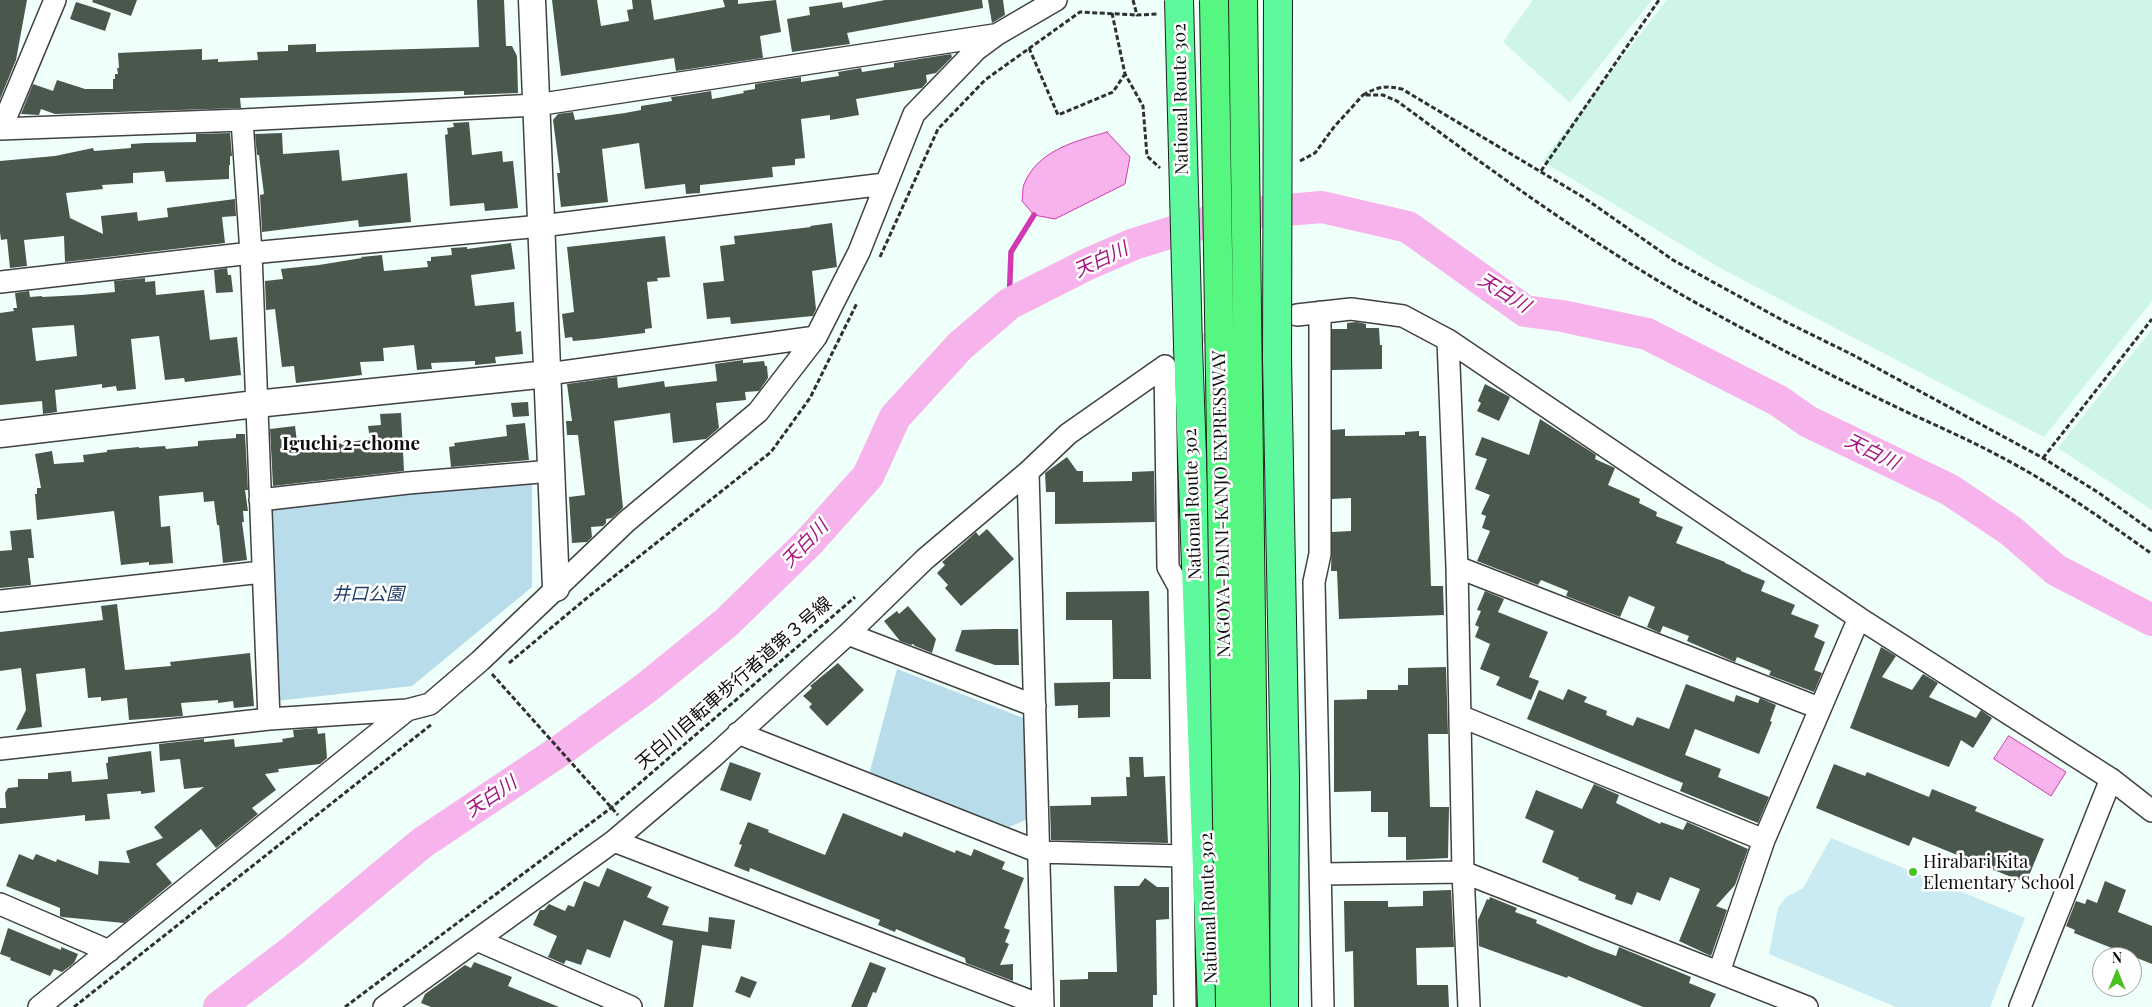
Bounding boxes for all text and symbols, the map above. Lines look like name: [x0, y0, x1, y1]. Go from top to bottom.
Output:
street label: National Route 302: [1169, 23, 1193, 175]
water label: 天白川: [1070, 238, 1132, 282]
water label: 天白川: [1474, 268, 1534, 318]
street label: NAGOYA-DAINI-KANJO EXPRESSWAY: [1209, 350, 1235, 658]
street label: National Route 302: [1180, 428, 1206, 580]
water label: 天白川: [1841, 429, 1903, 475]
district label: Iguchi 2-chome: [282, 433, 420, 455]
water label: 天白川: [777, 516, 833, 572]
park label: 井口公園: [332, 583, 404, 605]
street label: 天白川自転車歩行者道第３号線: [632, 592, 836, 774]
water label: 天白川: [461, 772, 521, 822]
street label: National Route 302: [1196, 832, 1222, 984]
place label: Hirabari Kita Elementary School: [1923, 851, 2075, 894]
marker: Hirabari Kita Elementary School: [1907, 866, 1919, 878]
north arrow: [2092, 947, 2142, 997]
text: N: [2112, 948, 2122, 967]

